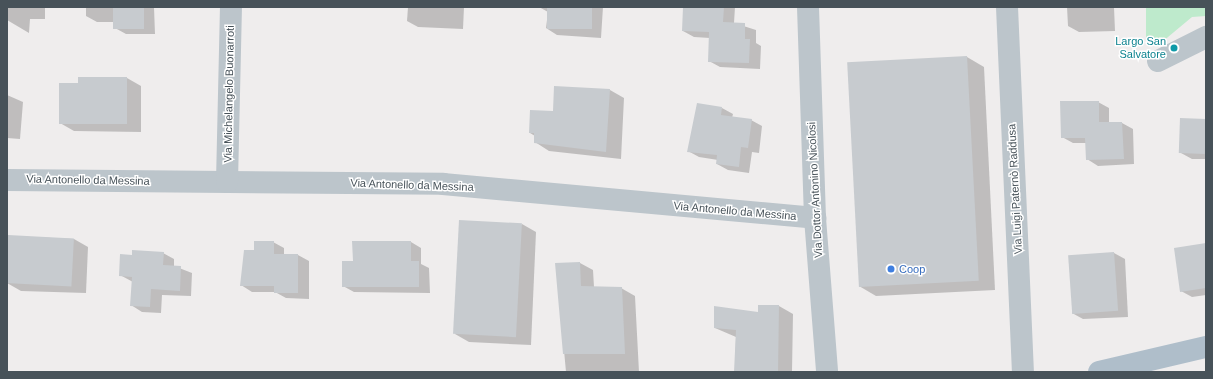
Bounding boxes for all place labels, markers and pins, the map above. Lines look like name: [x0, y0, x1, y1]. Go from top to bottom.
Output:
place label: Largo San Salvatore: [1115, 35, 1166, 61]
marker: Largo San Salvatore: [1169, 43, 1179, 53]
place label: Coop: [899, 262, 925, 276]
marker: Coop: [886, 264, 896, 274]

